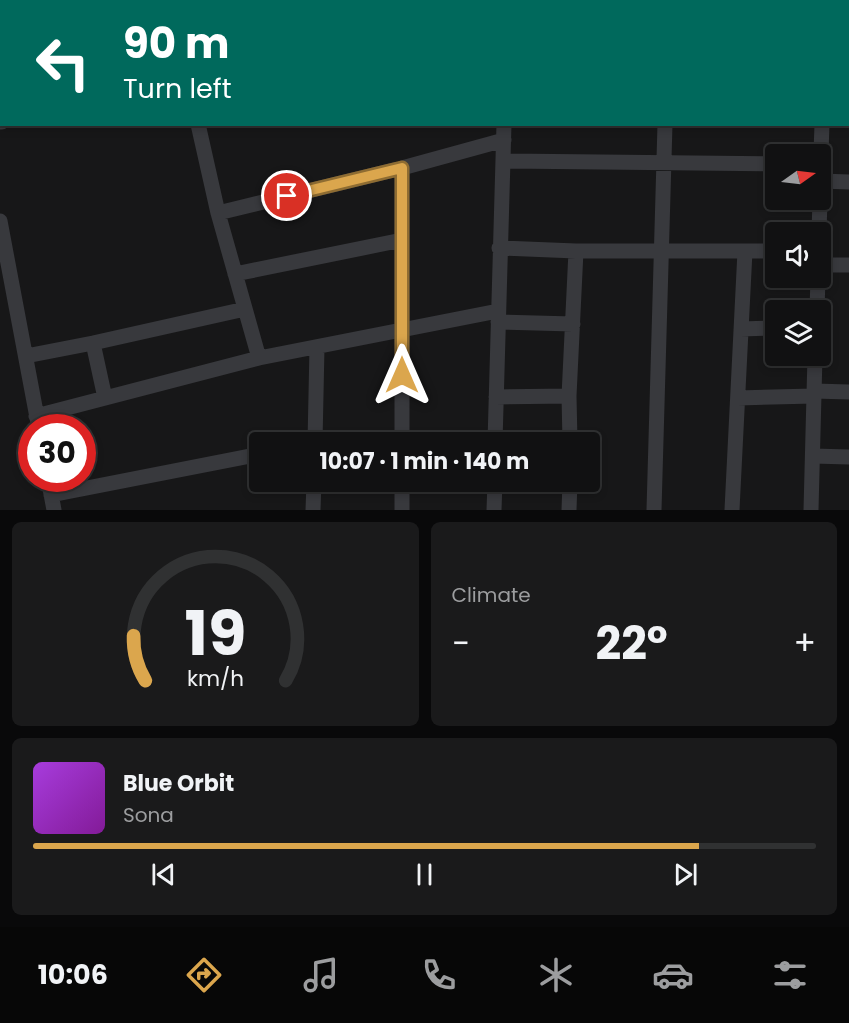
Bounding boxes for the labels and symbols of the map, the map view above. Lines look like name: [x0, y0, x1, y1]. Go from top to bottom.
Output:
north arrow: [765, 144, 831, 210]
pin: [261, 170, 312, 221]
position arrow: [370, 343, 434, 407]
speed limit sign: 30: [18, 414, 96, 492]

